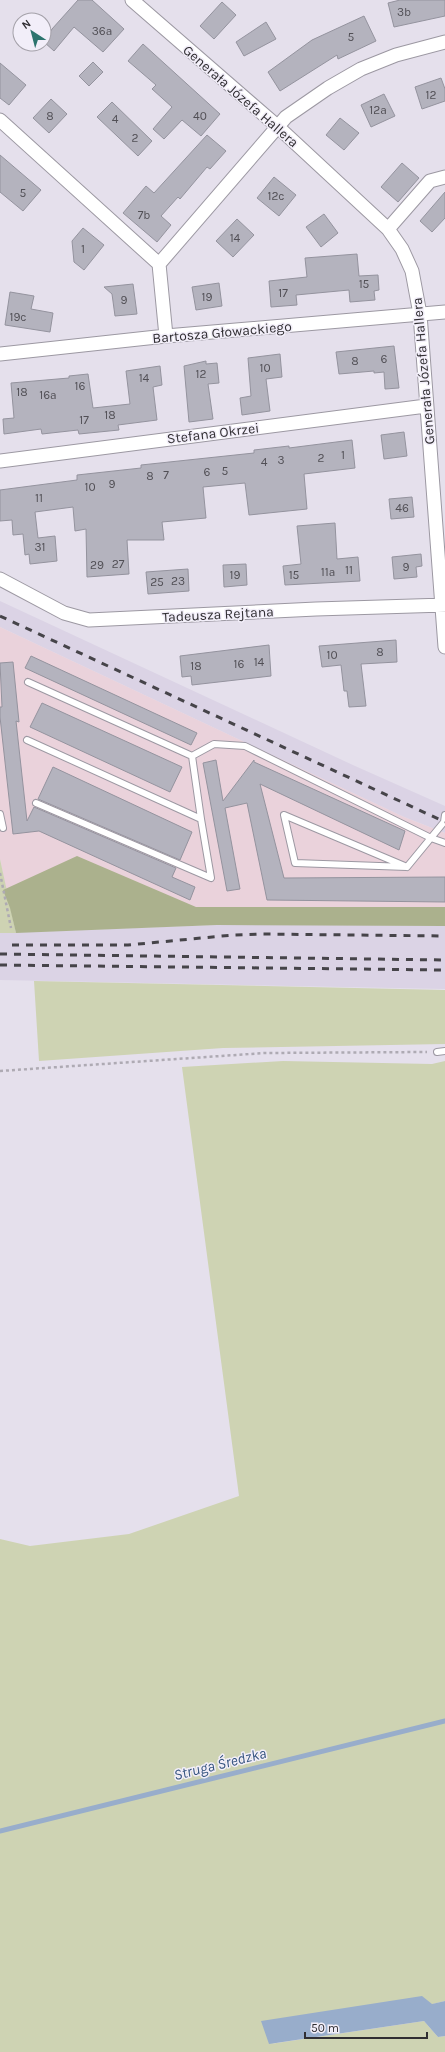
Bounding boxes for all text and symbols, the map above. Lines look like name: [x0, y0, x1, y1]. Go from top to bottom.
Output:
house number: 3b: [397, 5, 411, 19]
north arrow: [12, 12, 52, 52]
text: N: [19, 17, 33, 32]
house number: 36a: [92, 24, 112, 38]
house number: 5: [348, 30, 355, 44]
street label: Generała Józefa Hallera: [179, 42, 302, 151]
house number: 12: [426, 88, 437, 102]
house number: 12a: [369, 103, 387, 117]
house number: 8: [46, 109, 54, 123]
house number: 40: [193, 109, 207, 123]
house number: 4: [112, 112, 119, 126]
house number: 2: [132, 131, 139, 145]
house number: 5: [20, 186, 27, 200]
house number: 12c: [267, 189, 285, 203]
house number: 7b: [138, 208, 150, 222]
house number: 14: [230, 231, 241, 245]
house number: 1: [81, 242, 85, 256]
house number: 15: [359, 277, 370, 291]
house number: 17: [278, 286, 288, 300]
house number: 19: [202, 290, 212, 304]
house number: 9: [121, 293, 128, 307]
street label: Generała Józefa Hallera: [409, 297, 438, 445]
house number: 19c: [9, 310, 27, 324]
street label: Bartosza Głowackiego: [152, 318, 292, 347]
house number: 6: [381, 352, 388, 366]
house number: 8: [351, 354, 359, 368]
house number: 10: [259, 361, 271, 375]
house number: 12: [196, 367, 207, 381]
house number: 14: [139, 371, 150, 385]
house number: 16: [75, 379, 86, 393]
house number: 18: [16, 385, 28, 399]
house number: 16a: [39, 388, 57, 402]
house number: 18: [104, 408, 116, 422]
house number: 17: [79, 413, 89, 427]
street label: Stefana Okrzei: [166, 419, 260, 448]
house number: 1: [341, 448, 345, 462]
house number: 2: [318, 451, 325, 465]
house number: 3: [277, 453, 285, 467]
house number: 4: [261, 455, 268, 469]
house number: 5: [222, 464, 229, 478]
house number: 6: [204, 465, 211, 479]
house number: 7: [163, 468, 169, 482]
house number: 8: [146, 469, 154, 483]
house number: 9: [109, 477, 116, 491]
house number: 10: [84, 480, 96, 494]
house number: 11: [35, 491, 43, 505]
house number: 46: [395, 501, 409, 515]
house number: 31: [34, 540, 46, 554]
house number: 27: [112, 557, 125, 571]
house number: 29: [90, 558, 104, 572]
house number: 9: [403, 560, 410, 574]
house number: 11: [345, 563, 353, 577]
house number: 11a: [321, 565, 335, 579]
house number: 19: [230, 568, 240, 582]
house number: 15: [289, 568, 300, 582]
house number: 23: [171, 574, 185, 588]
house number: 25: [150, 575, 164, 589]
street label: Tadeusza Rejtana: [162, 603, 274, 626]
house number: 8: [376, 645, 384, 659]
house number: 10: [326, 648, 338, 662]
house number: 14: [254, 655, 265, 669]
house number: 16: [234, 657, 245, 671]
house number: 18: [190, 659, 202, 673]
water label: Struga Średzka: [172, 1744, 268, 1784]
scale bar: [305, 2014, 427, 2040]
text: 50 m: [311, 2021, 339, 2035]

